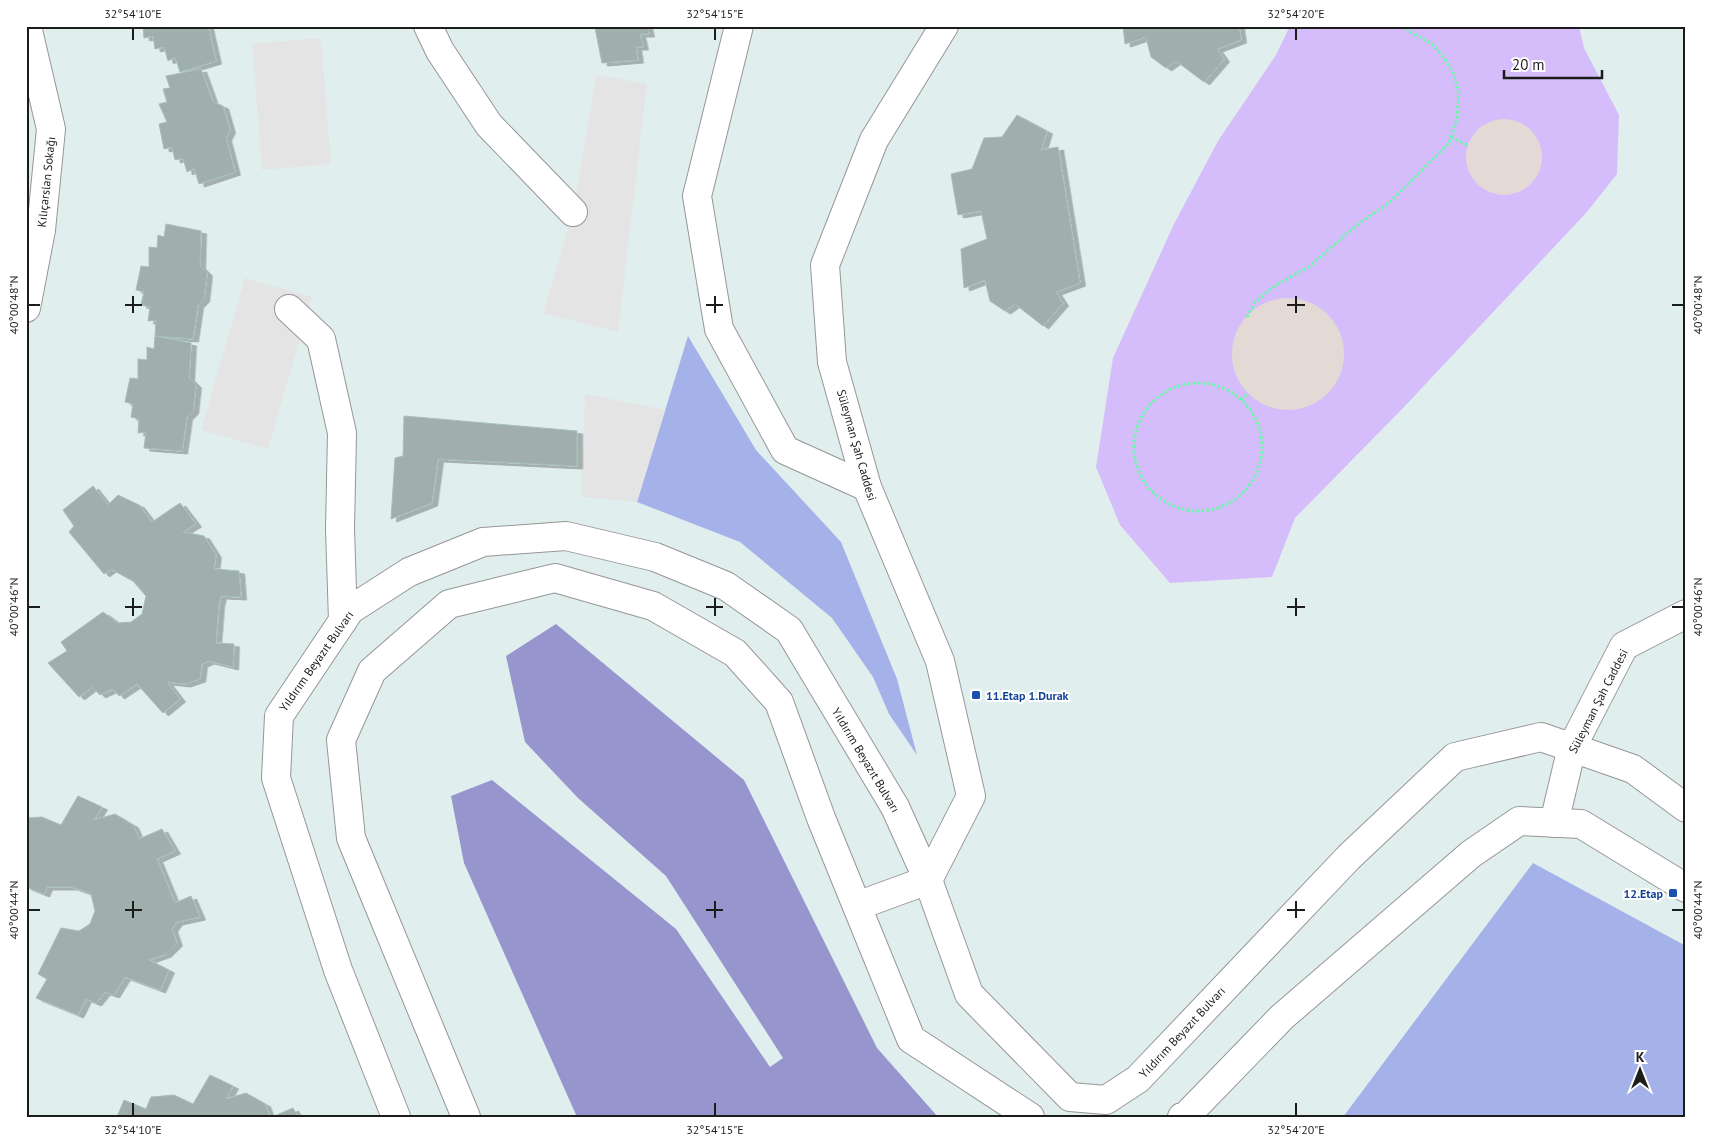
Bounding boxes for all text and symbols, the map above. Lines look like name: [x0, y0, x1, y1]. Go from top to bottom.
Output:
text: 32°54'10"E: [104, 6, 162, 21]
text: 32°54'15"E: [686, 6, 744, 21]
text: 32°54'20"E: [1267, 6, 1325, 21]
scale bar: [1504, 48, 1602, 80]
text: 20 m: [1512, 55, 1545, 74]
street label: Kılıçarslan Sokağı: [34, 136, 58, 228]
text: 40°00'48"N: [6, 275, 21, 335]
text: 40°00'48"N: [1690, 275, 1705, 335]
street label: Süleyman Şah Caddesi: [834, 388, 880, 502]
text: 40°00'46"N: [6, 577, 21, 637]
text: 40°00'46"N: [1690, 577, 1705, 637]
street label: Yıldırım Beyazıt Bulvarı: [276, 608, 356, 714]
street label: Süleyman Şah Caddesi: [1565, 646, 1631, 756]
place label: 11.Etap 1.Durak: [986, 688, 1069, 703]
marker: 11.Etap 1.Durak: [970, 689, 982, 701]
street label: Yıldırım Beyazıt Bulvarı: [829, 705, 903, 815]
text: 40°00'44"N: [6, 880, 21, 940]
text: 40°00'44"N: [1690, 880, 1705, 940]
place label: 12.Etap: [1624, 886, 1664, 901]
marker: 12.Etap: [1667, 887, 1679, 899]
street label: Yıldırım Beyazıt Bulvarı: [1136, 983, 1228, 1081]
north arrow: [1614, 1046, 1664, 1096]
text: K: [1636, 1048, 1645, 1066]
text: 32°54'10"E: [104, 1122, 162, 1137]
text: 32°54'15"E: [686, 1122, 744, 1137]
text: 32°54'20"E: [1267, 1122, 1325, 1137]

